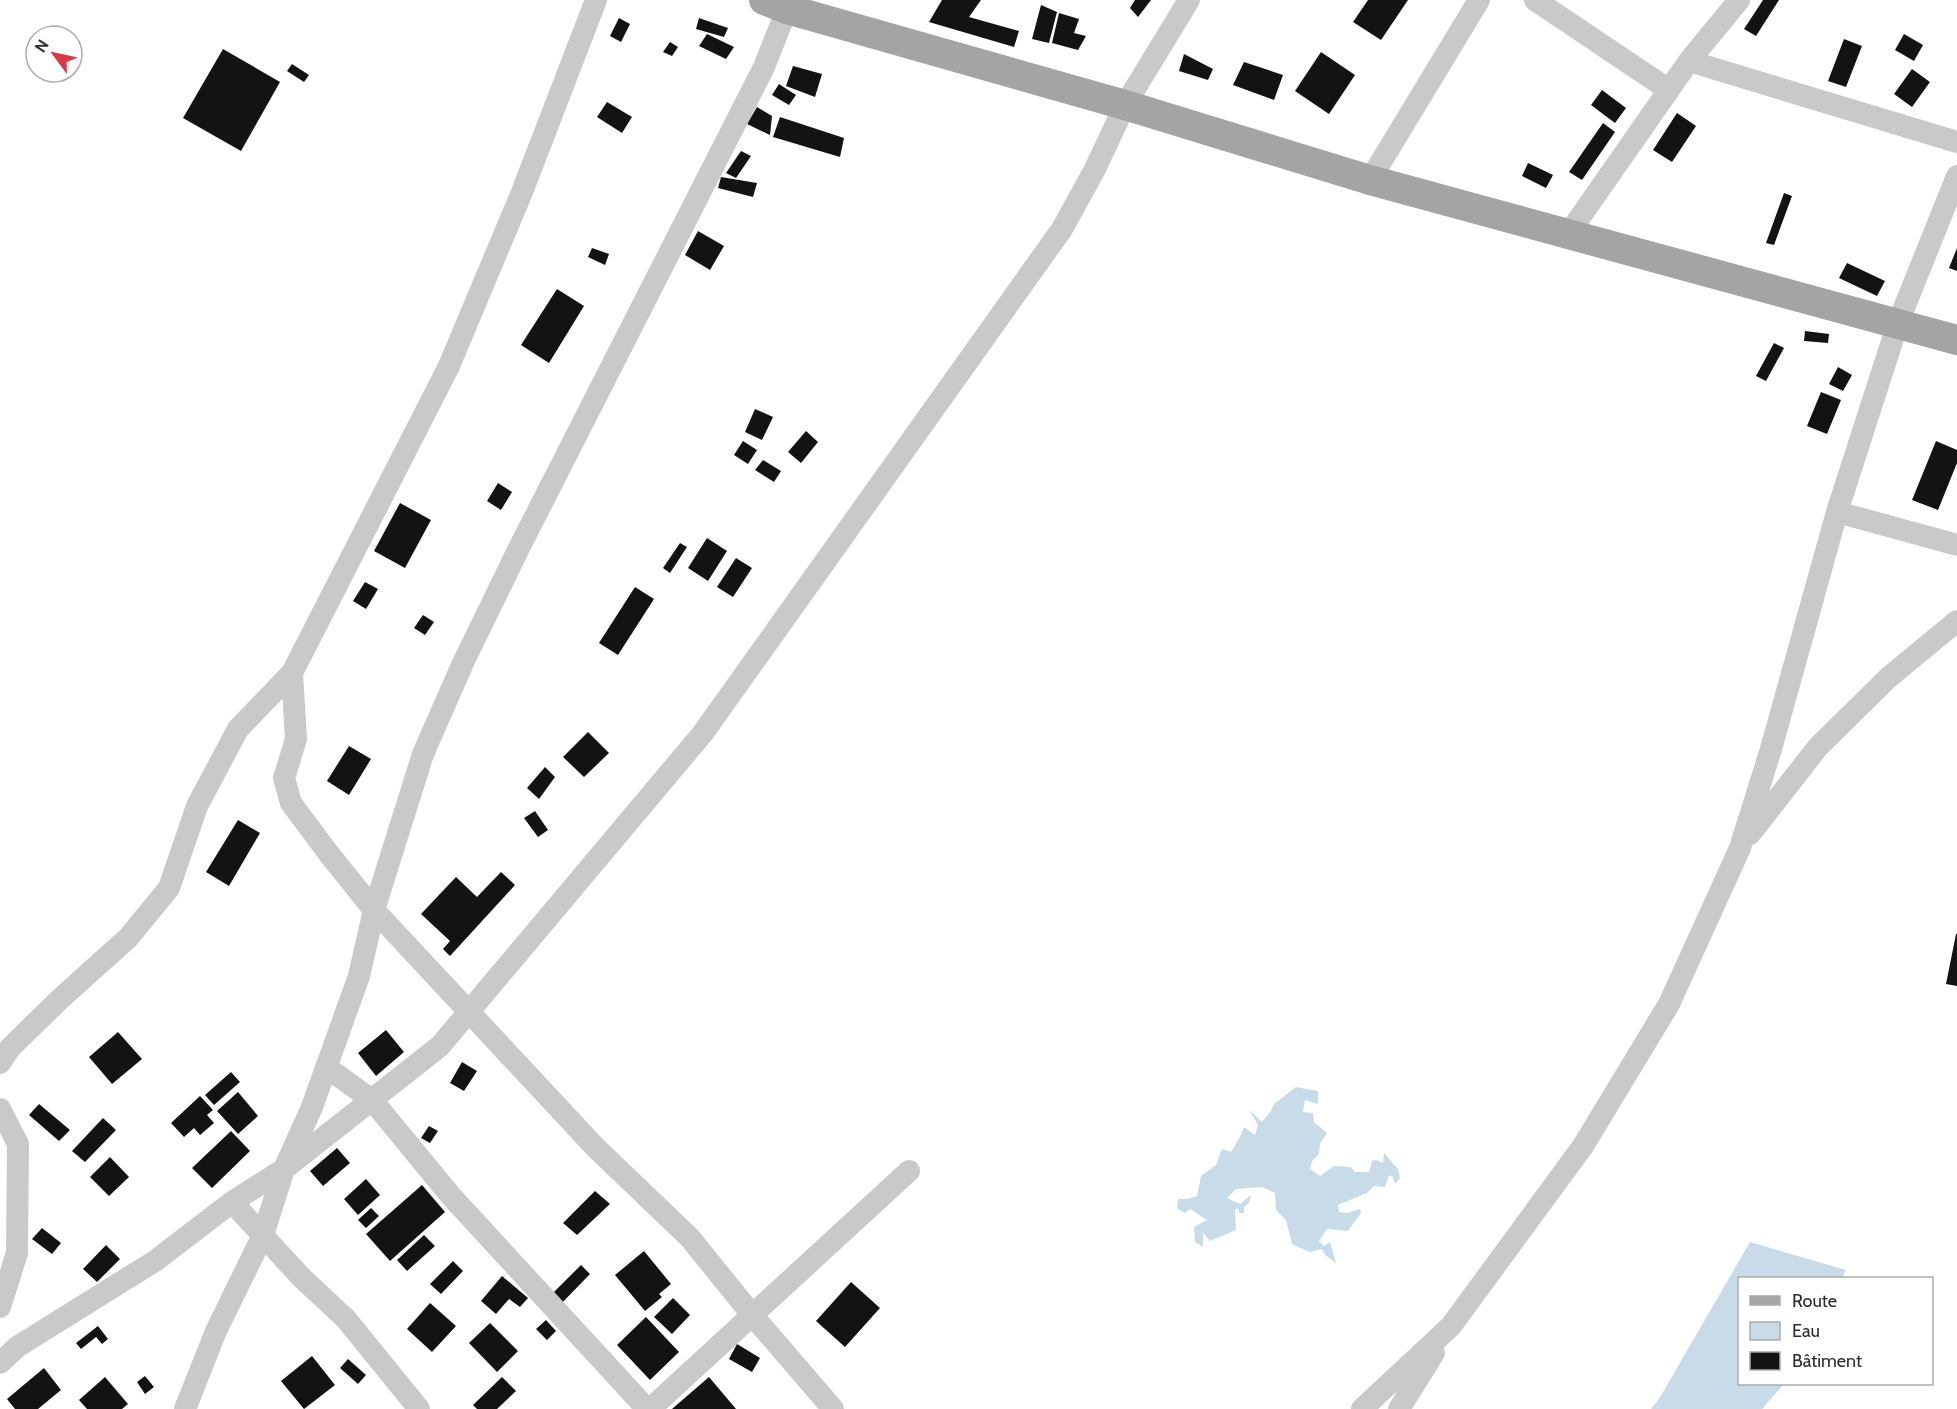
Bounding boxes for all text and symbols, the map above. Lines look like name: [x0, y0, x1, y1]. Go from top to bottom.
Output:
north arrow: [24, 24, 84, 84]
text: N: [31, 36, 53, 56]
legend: [1738, 1277, 1933, 1385]
text: Route: [1792, 1290, 1837, 1312]
text: Eau: [1792, 1320, 1820, 1342]
text: Bâtiment: [1792, 1350, 1862, 1372]

